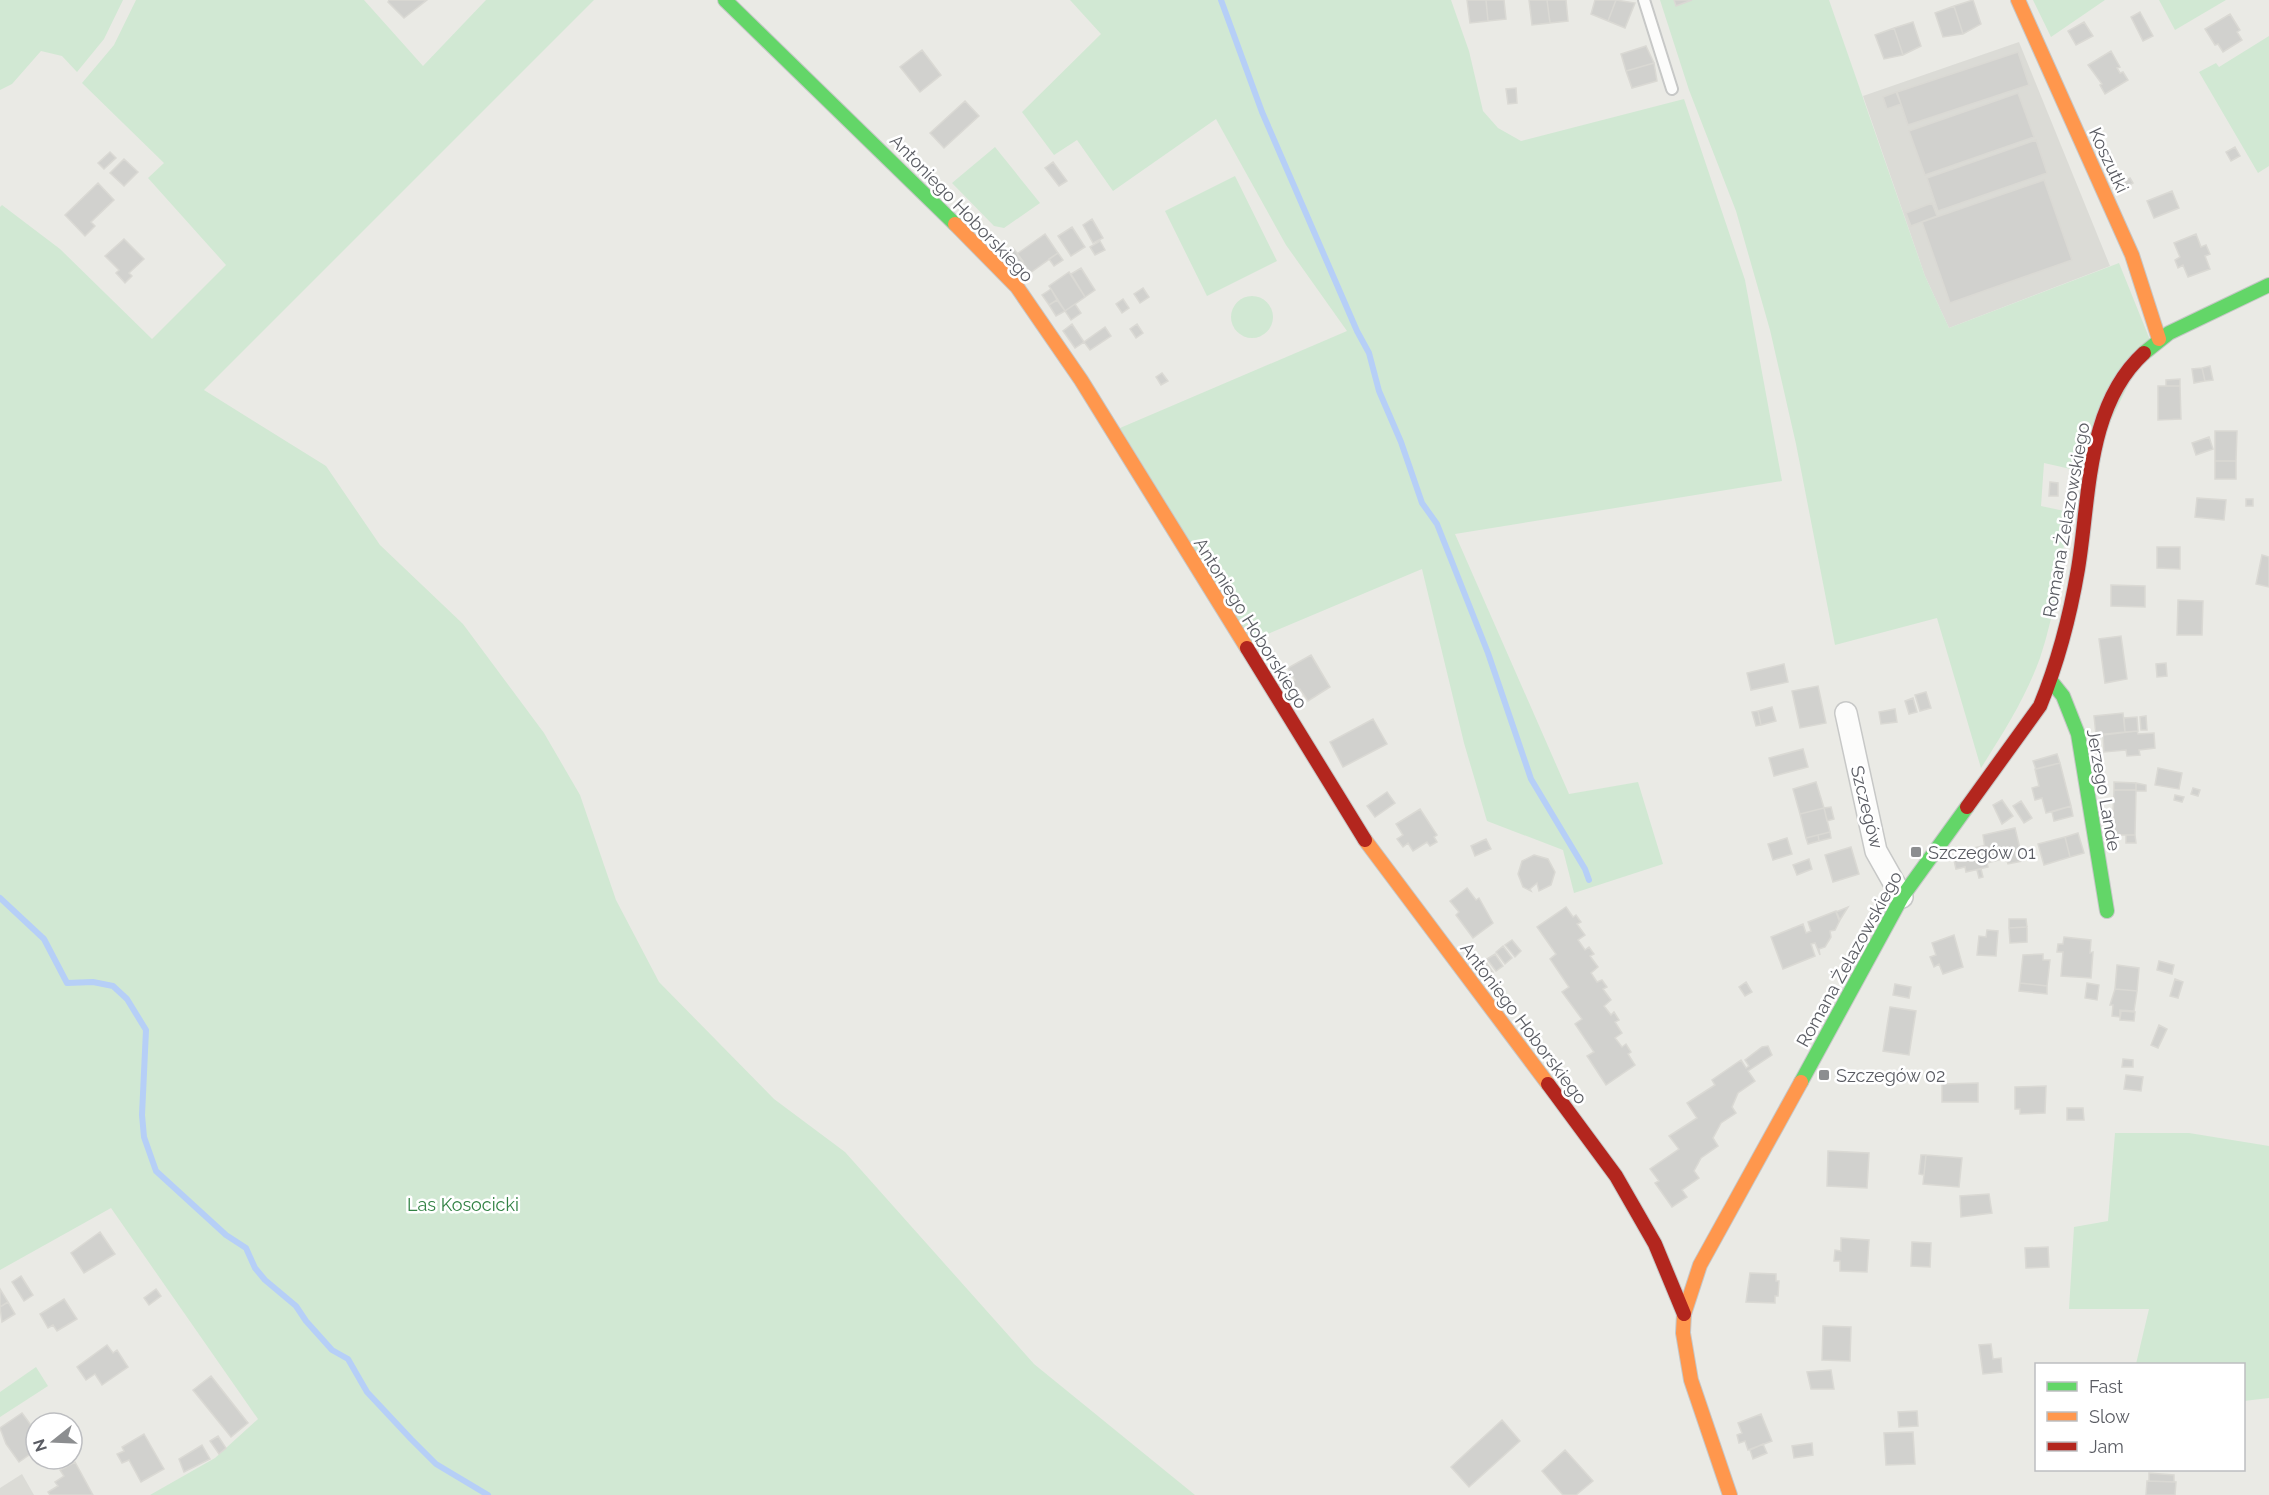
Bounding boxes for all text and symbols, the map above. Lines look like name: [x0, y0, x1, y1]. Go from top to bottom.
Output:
street label: Koszutki: [2085, 124, 2133, 196]
street label: Antoniego Hoborskiego: [886, 130, 1038, 286]
street label: Romana Żelazowskiego: [2038, 421, 2094, 619]
street label: Antoniego Hoborskiego: [1190, 534, 1312, 712]
street label: Jerzego Lande: [2083, 727, 2125, 853]
street label: Szczegów: [1847, 763, 1888, 851]
place label: Szczegów 01: [1928, 842, 2036, 863]
marker: Szczegów 01: [1909, 845, 1923, 859]
street label: Romana Żelazowskiego: [1792, 867, 1906, 1051]
street label: Antoniego Hoborskiego: [1456, 938, 1592, 1108]
place label: Szczegów 02: [1836, 1065, 1945, 1086]
marker: Szczegów 02: [1817, 1068, 1831, 1082]
park label: Las Kosocicki: [407, 1194, 519, 1215]
legend: [2035, 1363, 2245, 1471]
text: Fast: [2089, 1376, 2123, 1397]
text: Slow: [2089, 1406, 2130, 1427]
north arrow: [24, 1411, 84, 1471]
text: Jam: [2089, 1436, 2124, 1457]
text: N: [29, 1437, 51, 1454]

